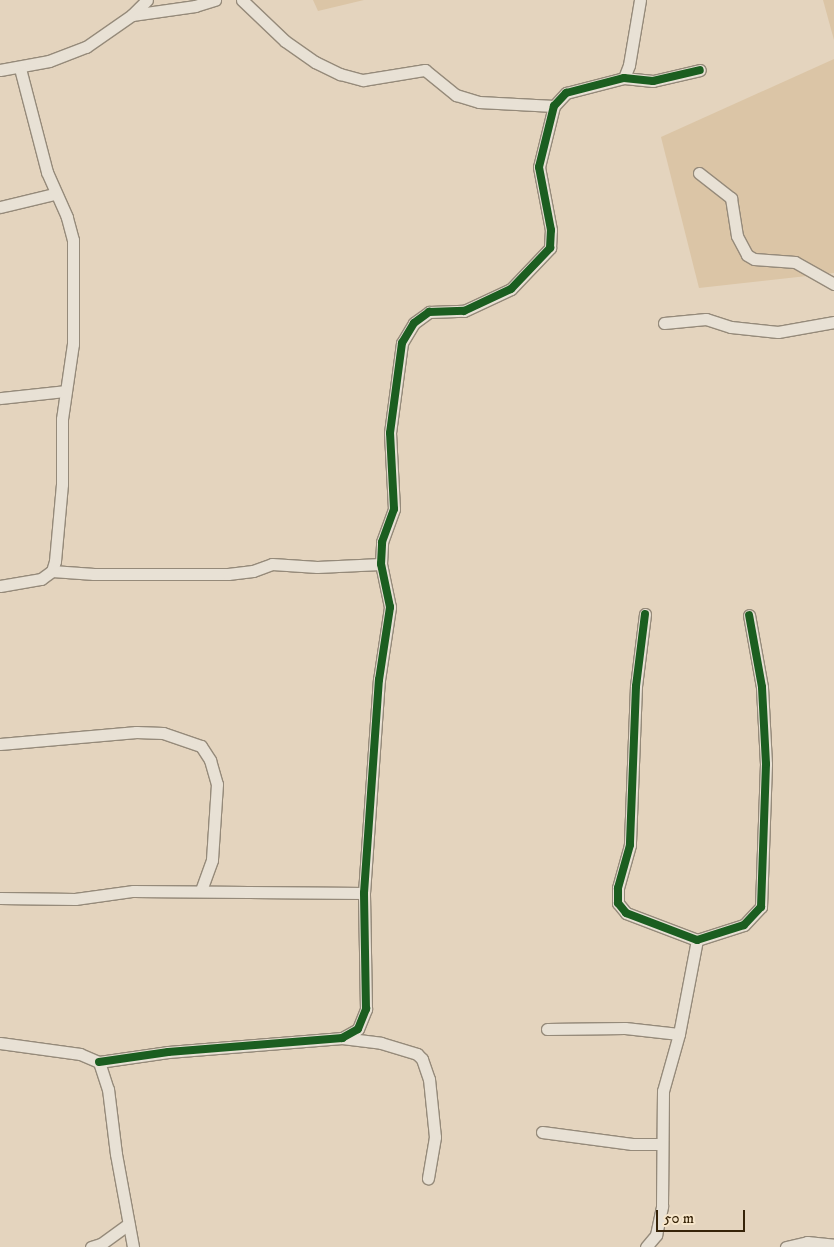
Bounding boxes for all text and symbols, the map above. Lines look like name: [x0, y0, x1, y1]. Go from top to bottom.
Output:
scale bar: [659, 1200, 748, 1232]
text: 50 m: [664, 1209, 694, 1228]

